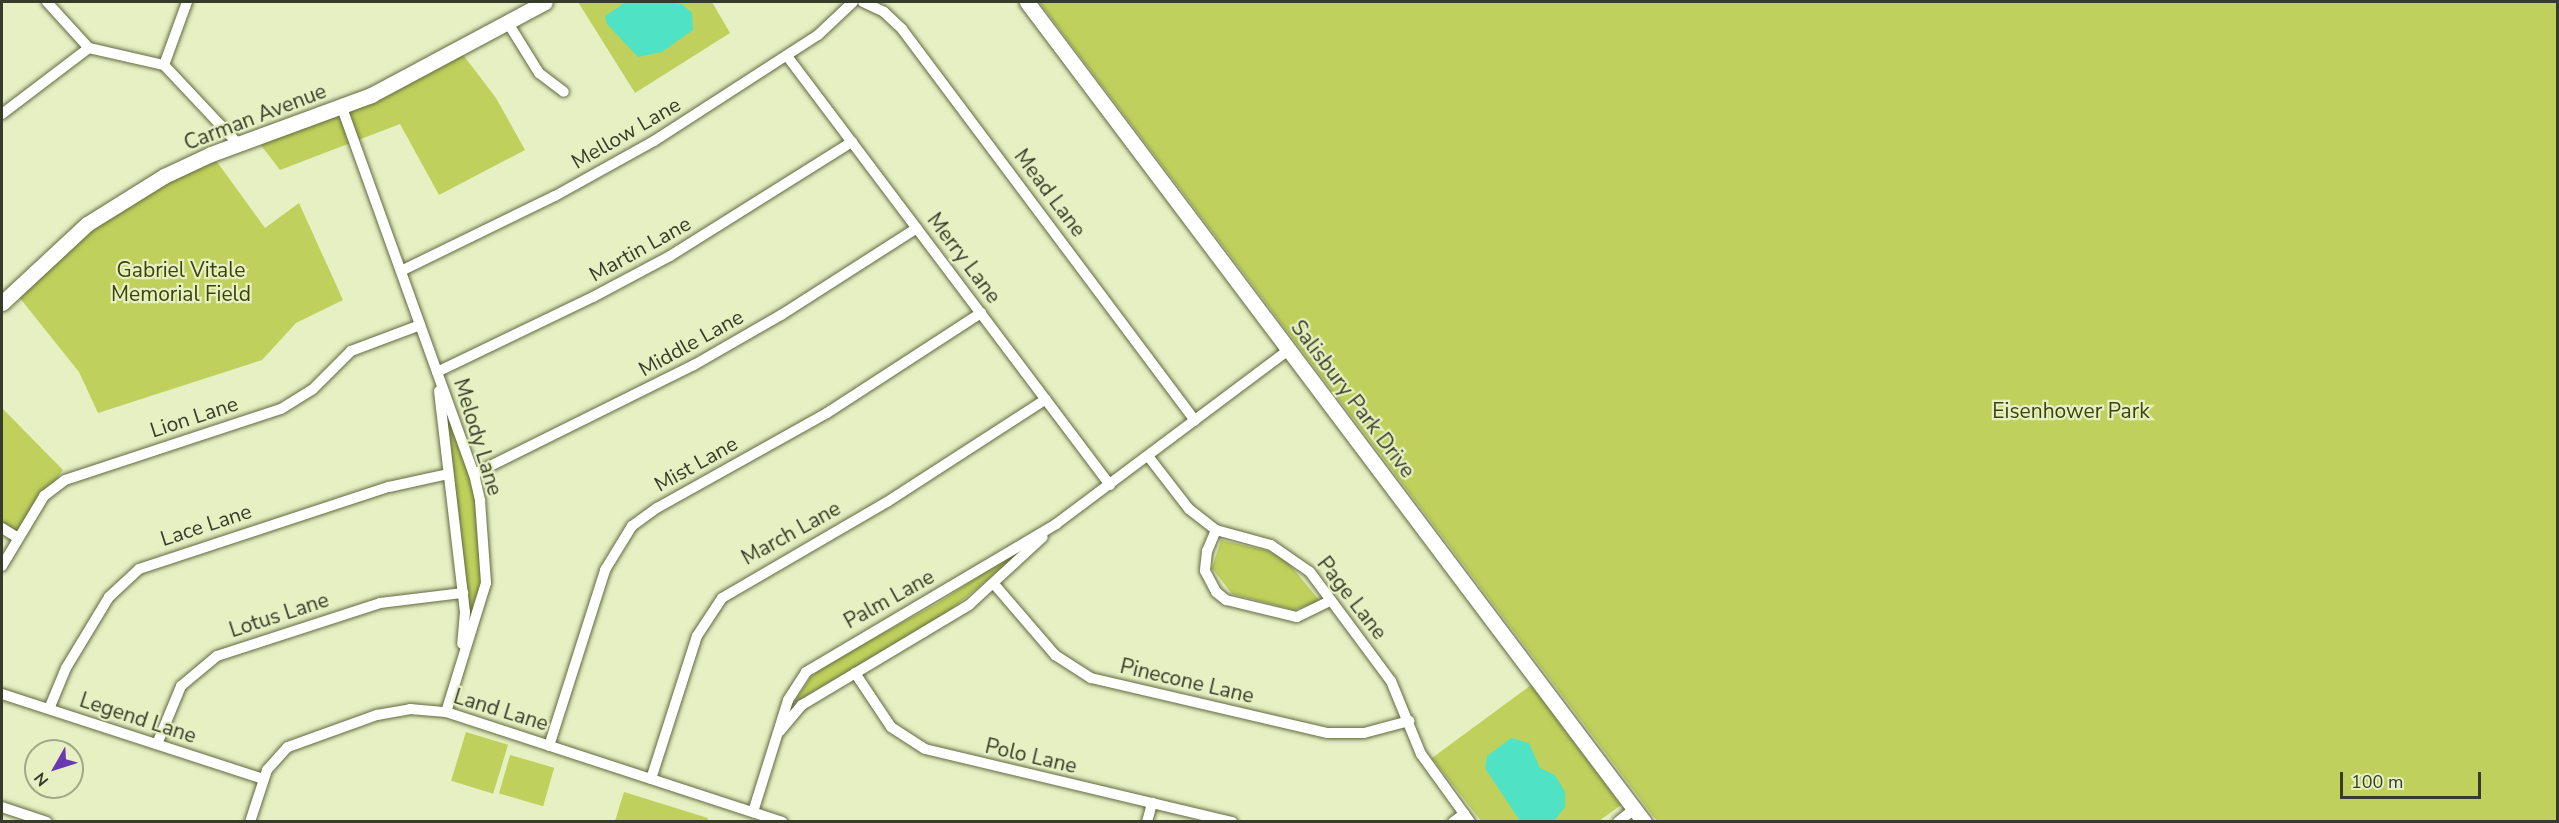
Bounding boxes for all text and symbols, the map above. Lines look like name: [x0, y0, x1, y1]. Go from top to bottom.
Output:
street label: Carman Avenue: [180, 78, 330, 156]
street label: Mellow Lane: [567, 92, 685, 174]
street label: Mead Lane: [1009, 144, 1091, 242]
street label: Merry Lane: [922, 208, 1006, 308]
street label: Martin Lane: [585, 211, 695, 287]
park label: Gabriel Vitale Memorial Field: [111, 257, 251, 307]
street label: Middle Lane: [634, 304, 748, 382]
street label: Salisbury Park Drive: [1286, 315, 1420, 483]
street label: Melody Lane: [448, 375, 508, 499]
street label: Lion Lane: [147, 391, 241, 443]
park label: Eisenhower Park: [1992, 398, 2150, 424]
street label: Mist Lane: [650, 431, 742, 497]
street label: March Lane: [737, 496, 845, 570]
street label: Lace Lane: [157, 498, 255, 552]
street label: Page Lane: [1312, 551, 1392, 645]
street label: Palm Lane: [840, 564, 938, 634]
street label: Lotus Lane: [226, 587, 332, 643]
street label: Pinecone Lane: [1118, 653, 1256, 709]
street label: Land Lane: [451, 684, 551, 736]
street label: Legend Lane: [76, 687, 200, 749]
street label: Polo Lane: [983, 733, 1079, 779]
north arrow: [24, 739, 84, 799]
scale bar: [2343, 760, 2484, 798]
text: N: [29, 767, 54, 791]
text: 100 m: [2351, 770, 2403, 794]

